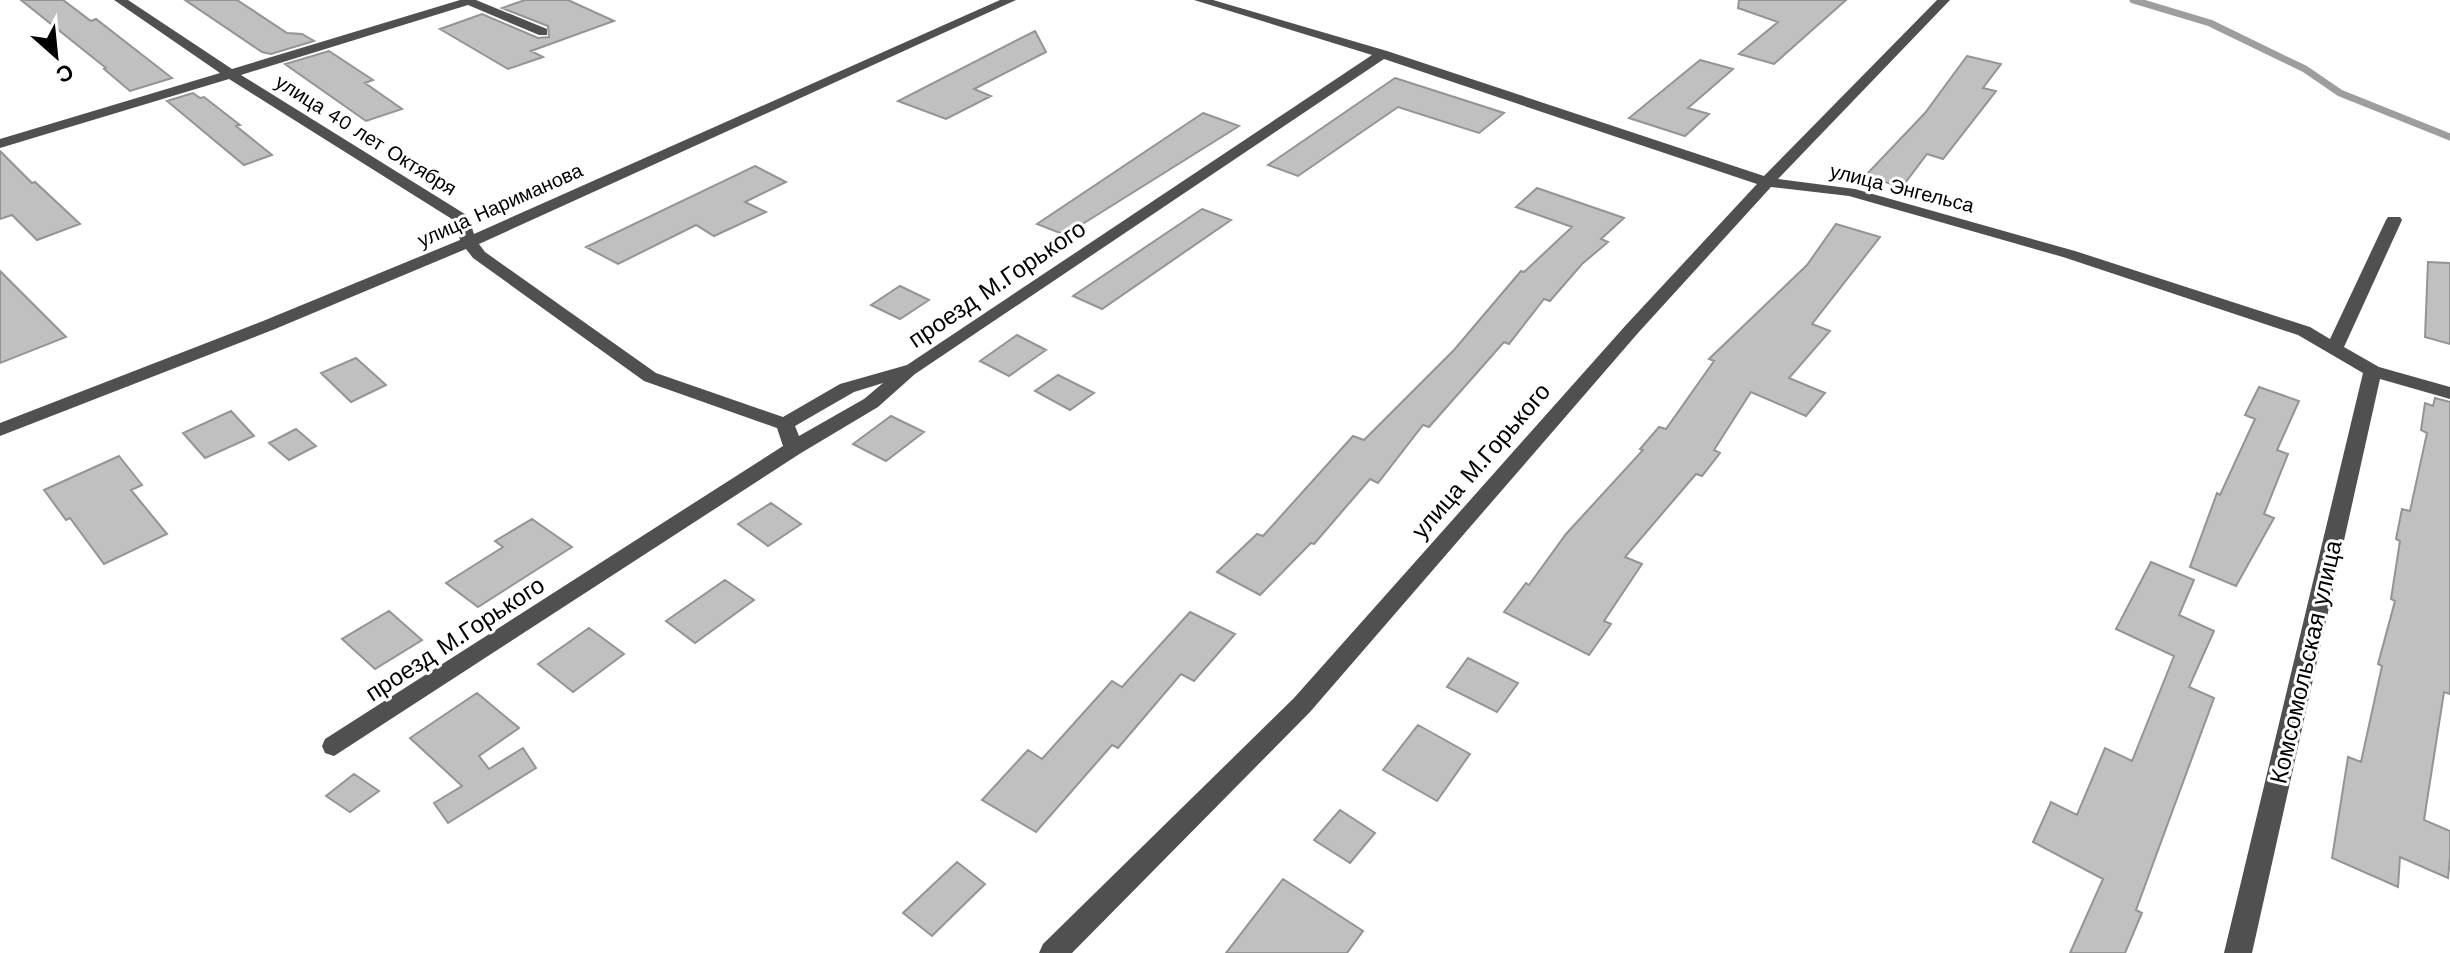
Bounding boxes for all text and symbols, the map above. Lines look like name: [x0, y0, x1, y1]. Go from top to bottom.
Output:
north arrow: [16, 16, 96, 96]
text: С: [52, 59, 78, 88]
street label: улица 40 лет Октября: [271, 69, 461, 201]
street label: улица Нариманова: [414, 157, 587, 252]
street label: улица Энгельса: [1827, 158, 1977, 218]
street label: проезд М.Горького: [903, 214, 1091, 354]
street label: улица М.Горького: [1406, 378, 1556, 544]
street label: Комсомольская улица: [2264, 537, 2348, 786]
street label: проезд М.Горького: [360, 571, 550, 707]

